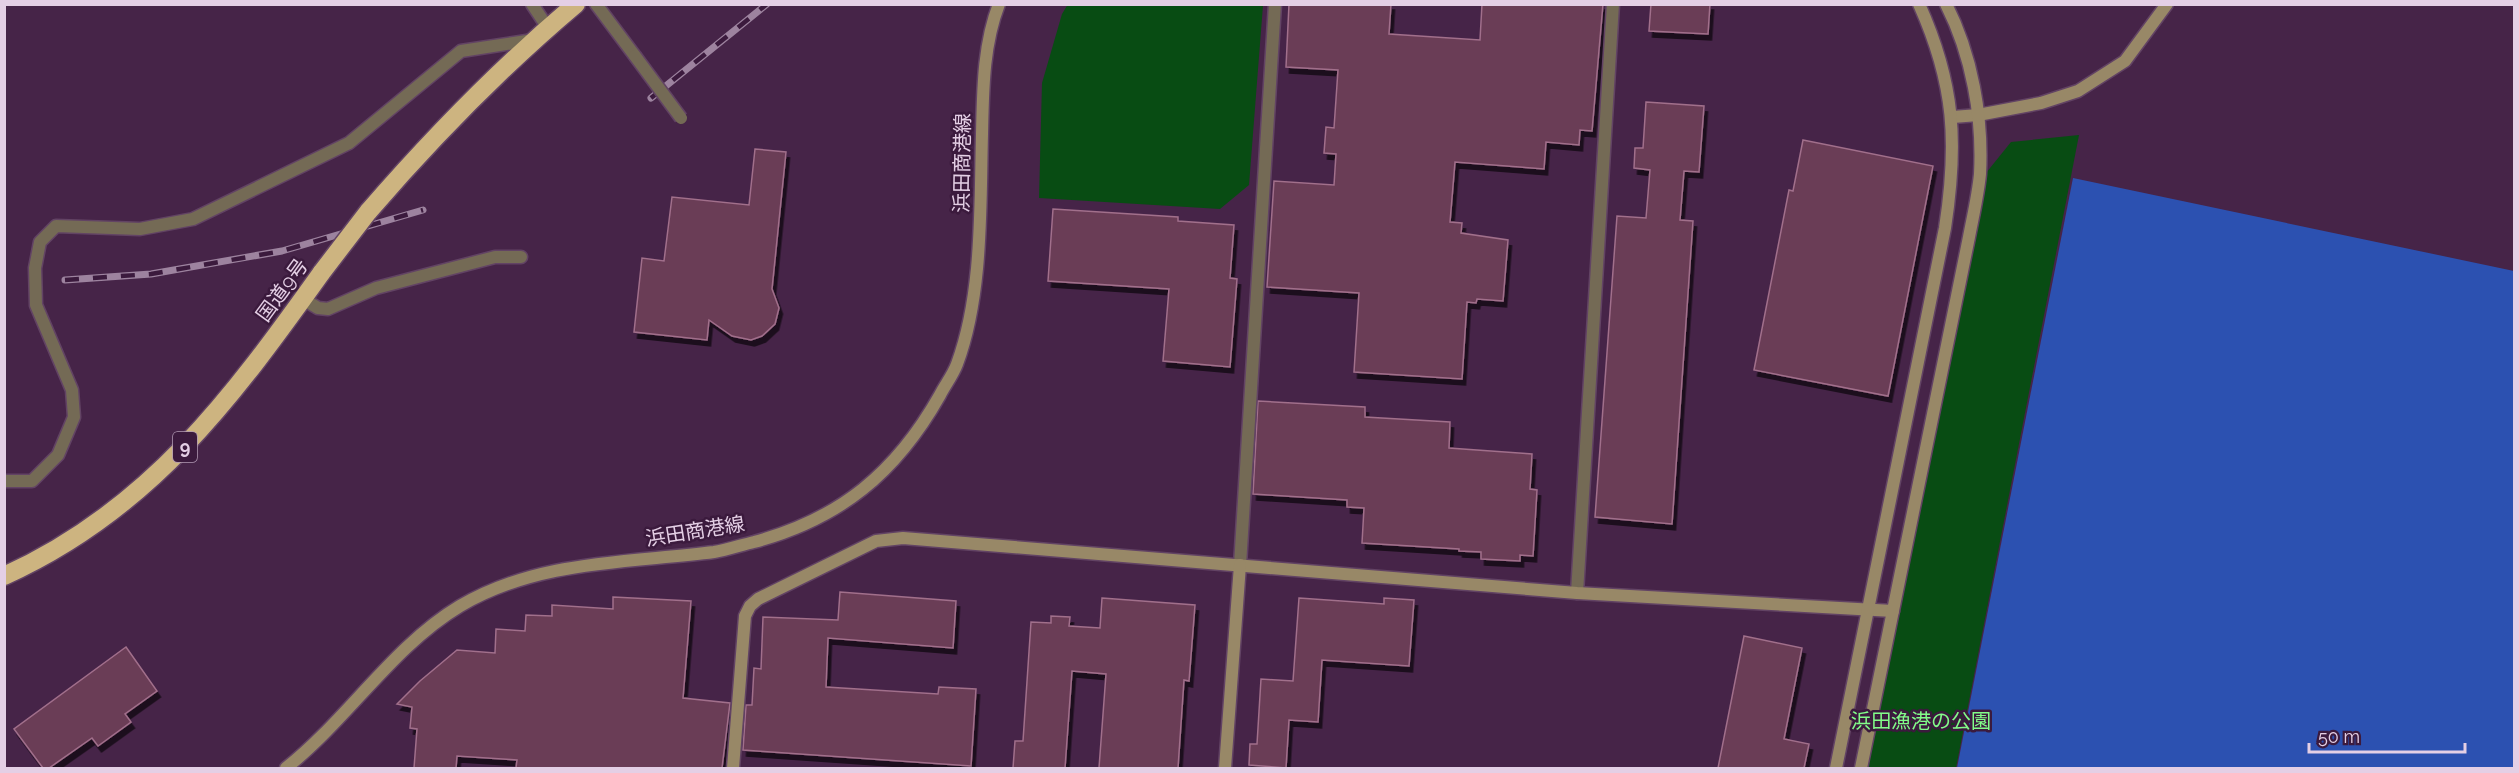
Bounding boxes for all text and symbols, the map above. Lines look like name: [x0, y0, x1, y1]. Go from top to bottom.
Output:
street label: 浜田商港線: [949, 113, 975, 213]
street label: 国道9号: [251, 254, 313, 326]
road number: 9: [173, 432, 197, 462]
street label: 浜田商港線: [644, 511, 746, 551]
park label: 浜田漁港の公園: [1851, 709, 1991, 733]
scale bar: [2309, 716, 2465, 754]
text: 50 m: [2318, 726, 2360, 747]

